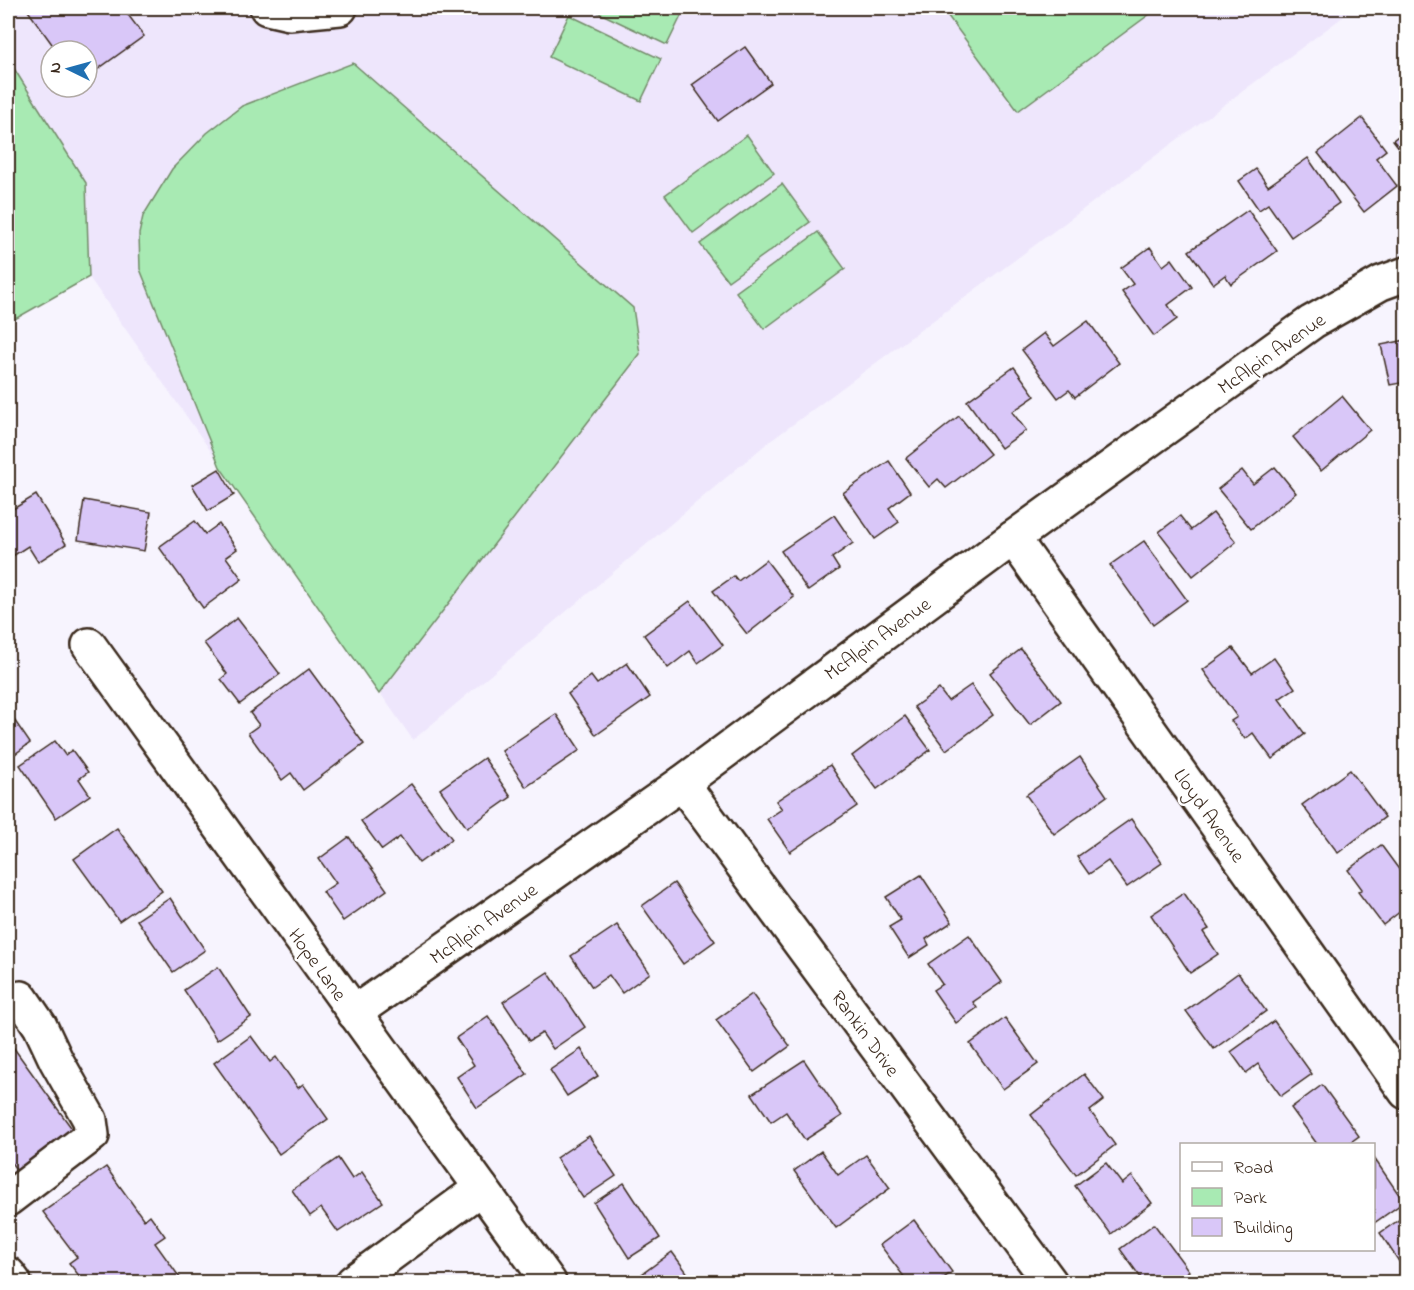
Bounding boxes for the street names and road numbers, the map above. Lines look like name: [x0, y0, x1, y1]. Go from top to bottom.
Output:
street label: McAlpin Avenue: [1213, 307, 1332, 403]
street label: McAlpin Avenue: [819, 591, 938, 689]
street label: Lloyd Avenue: [1165, 764, 1251, 869]
street label: McAlpin Avenue: [425, 877, 544, 973]
street label: Hope Lane: [280, 923, 352, 1008]
street label: Rankin Drive: [823, 985, 905, 1084]

